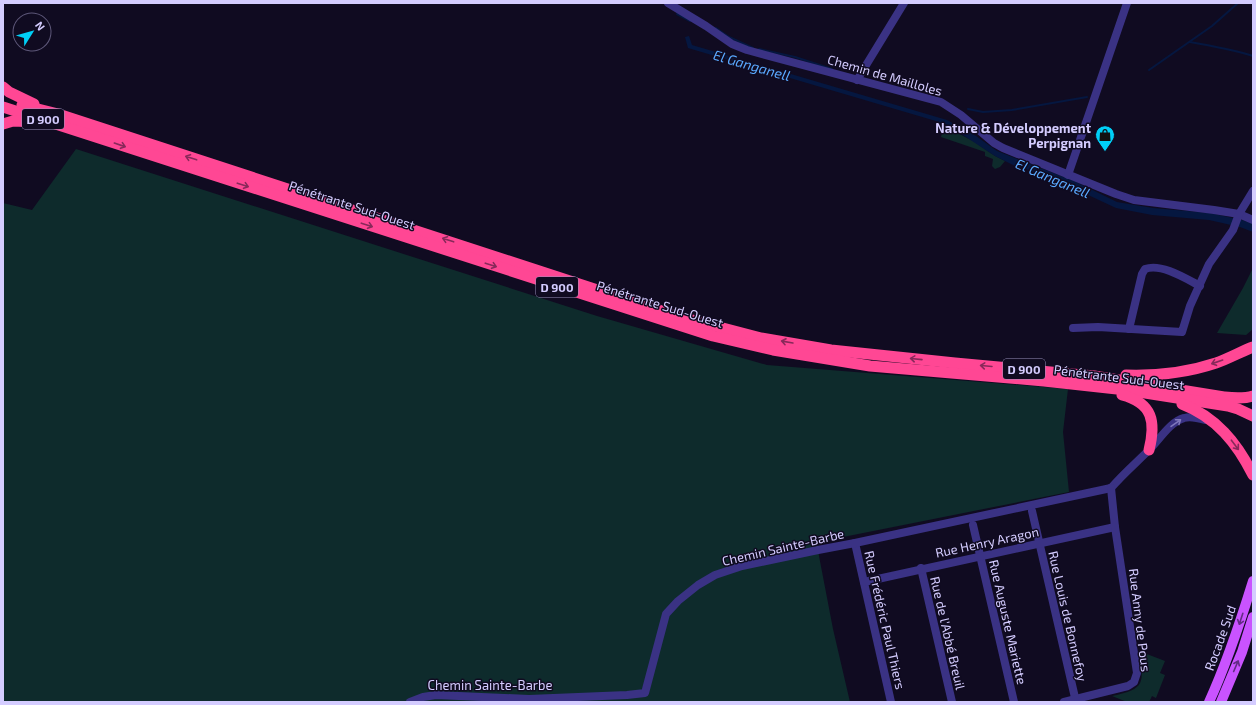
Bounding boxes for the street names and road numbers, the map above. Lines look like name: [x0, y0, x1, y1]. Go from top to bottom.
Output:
street label: Chemin de Mailloles: [826, 51, 944, 99]
road number: D 900: [22, 109, 64, 129]
street label: Pénétrante Sud-Ouest: [287, 177, 417, 233]
road number: D 900: [536, 277, 578, 297]
street label: Pénétrante Sud-Ouest: [595, 277, 725, 331]
road number: D 900: [1003, 359, 1045, 379]
street label: Pénétrante Sud-Ouest: [1053, 361, 1185, 393]
street label: Rue Henry Aragon: [934, 523, 1040, 561]
street label: Chemin Sainte-Barbe: [720, 525, 846, 569]
street label: Rue Frédéric Paul Thiers: [861, 549, 909, 691]
street label: Rue Louis de Bonnefoy: [1045, 549, 1091, 683]
street label: Rue Auguste Mariette: [986, 558, 1030, 686]
street label: Rue Anny de Pous: [1126, 567, 1154, 673]
street label: Rue de l'Abbé Breuil: [927, 575, 969, 691]
street label: Rocade Sud: [1201, 603, 1239, 673]
street label: Chemin Sainte-Barbe: [428, 677, 552, 693]

